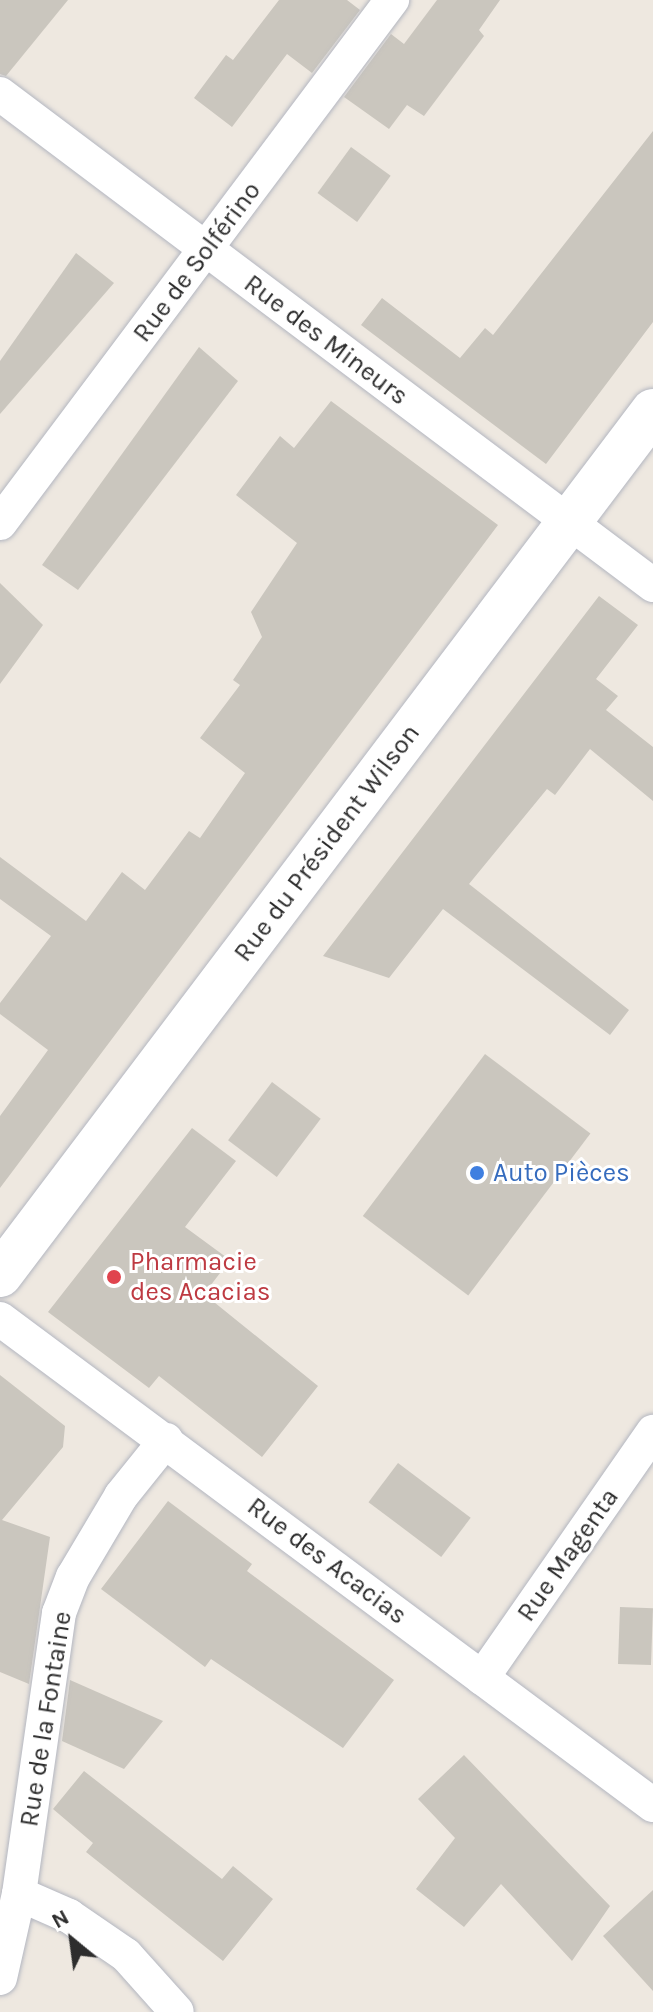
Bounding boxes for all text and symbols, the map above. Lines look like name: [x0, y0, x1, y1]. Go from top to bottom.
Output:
street label: Rue de Solférino: [127, 176, 267, 348]
street label: Rue des Mineurs: [238, 268, 414, 412]
street label: Rue du Président Wilson: [227, 718, 427, 968]
place label: Auto Pièces: [493, 1157, 630, 1189]
marker: Auto Pièces: [468, 1164, 486, 1182]
place label: Pharmacie des Acacias: [130, 1246, 270, 1308]
marker: Pharmacie des Acacias: [105, 1268, 123, 1286]
street label: Rue Magenta: [511, 1482, 625, 1628]
street label: Rue des Acacias: [241, 1491, 413, 1631]
street label: Rue de la Fontaine: [14, 1609, 78, 1829]
north arrow: [32, 1900, 112, 1980]
text: N: [47, 1904, 74, 1934]

